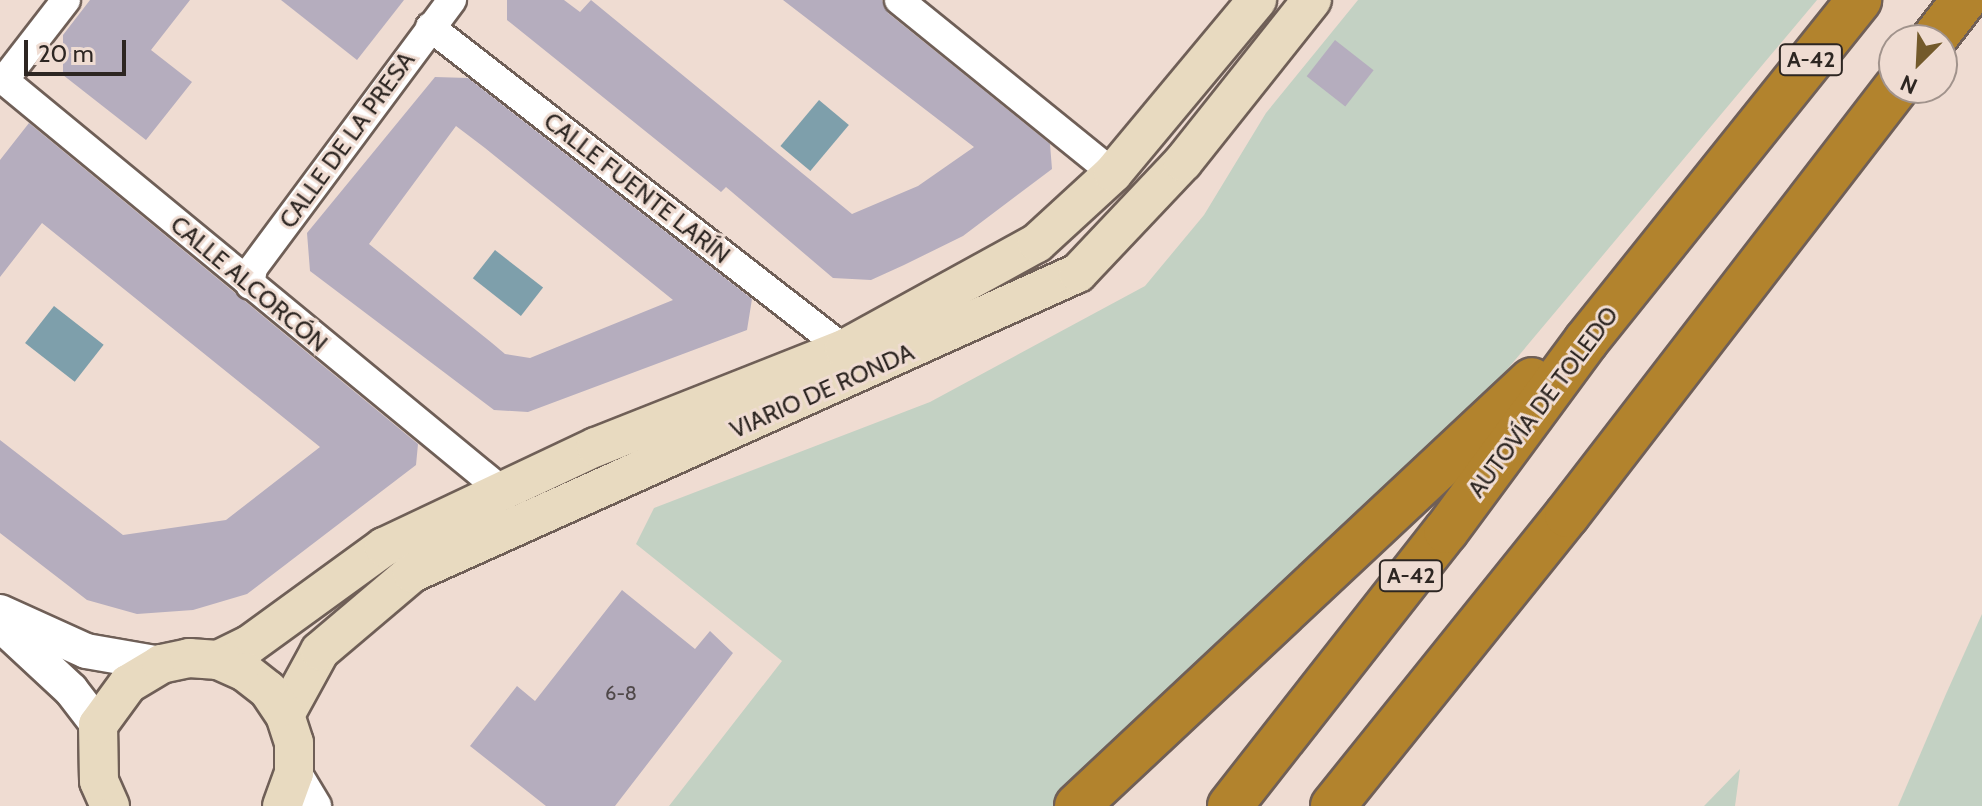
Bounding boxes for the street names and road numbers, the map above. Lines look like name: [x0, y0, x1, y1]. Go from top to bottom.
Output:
road number: A-42: [1777, 42, 1845, 78]
street label: CALLE DE LA PRESA: [273, 46, 421, 234]
street label: CALLE FUENTE LARÍN: [538, 106, 736, 270]
street label: CALLE ALCORCÓN: [165, 210, 333, 358]
street label: AUTOVÍA DE TOLEDO: [1462, 301, 1624, 503]
street label: VIARIO DE RONDA: [726, 338, 918, 444]
road number: A-42: [1377, 558, 1445, 594]

